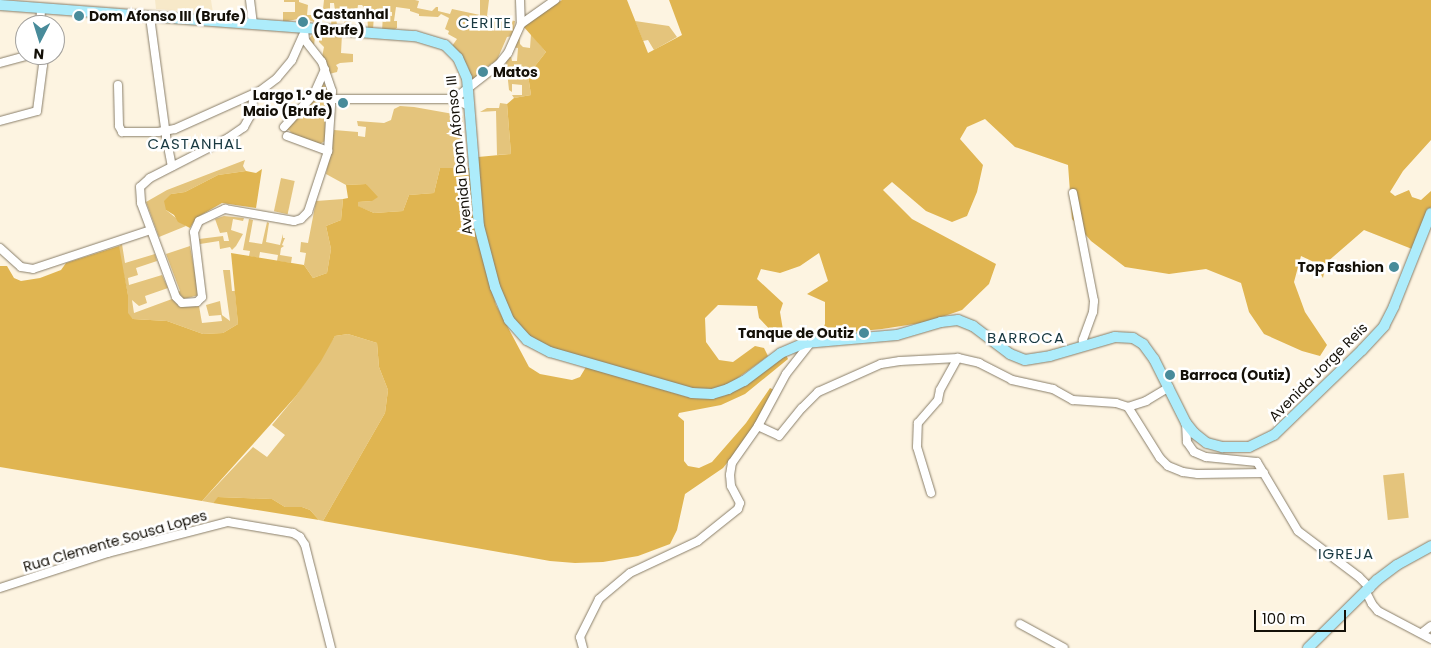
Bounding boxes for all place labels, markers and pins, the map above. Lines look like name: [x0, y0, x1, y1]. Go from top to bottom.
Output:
place label: Castanhal (Brufe): [313, 6, 389, 38]
place label: Dom Afonso III (Brufe): [89, 8, 246, 24]
marker: Dom Afonso III (Brufe): [73, 10, 85, 22]
marker: Castanhal (Brufe): [297, 16, 309, 28]
place label: Matos: [493, 64, 538, 80]
marker: Matos: [477, 66, 489, 78]
place label: Largo 1.º de Maio (Brufe): [243, 87, 333, 120]
marker: Largo 1.º de Maio (Brufe): [337, 97, 349, 109]
place label: Top Fashion: [1297, 259, 1384, 275]
marker: Top Fashion: [1388, 261, 1400, 273]
place label: Tanque de Outiz: [738, 325, 854, 341]
marker: Tanque de Outiz: [858, 327, 870, 339]
place label: Barroca (Outiz): [1180, 367, 1291, 383]
marker: Barroca (Outiz): [1164, 369, 1176, 381]

